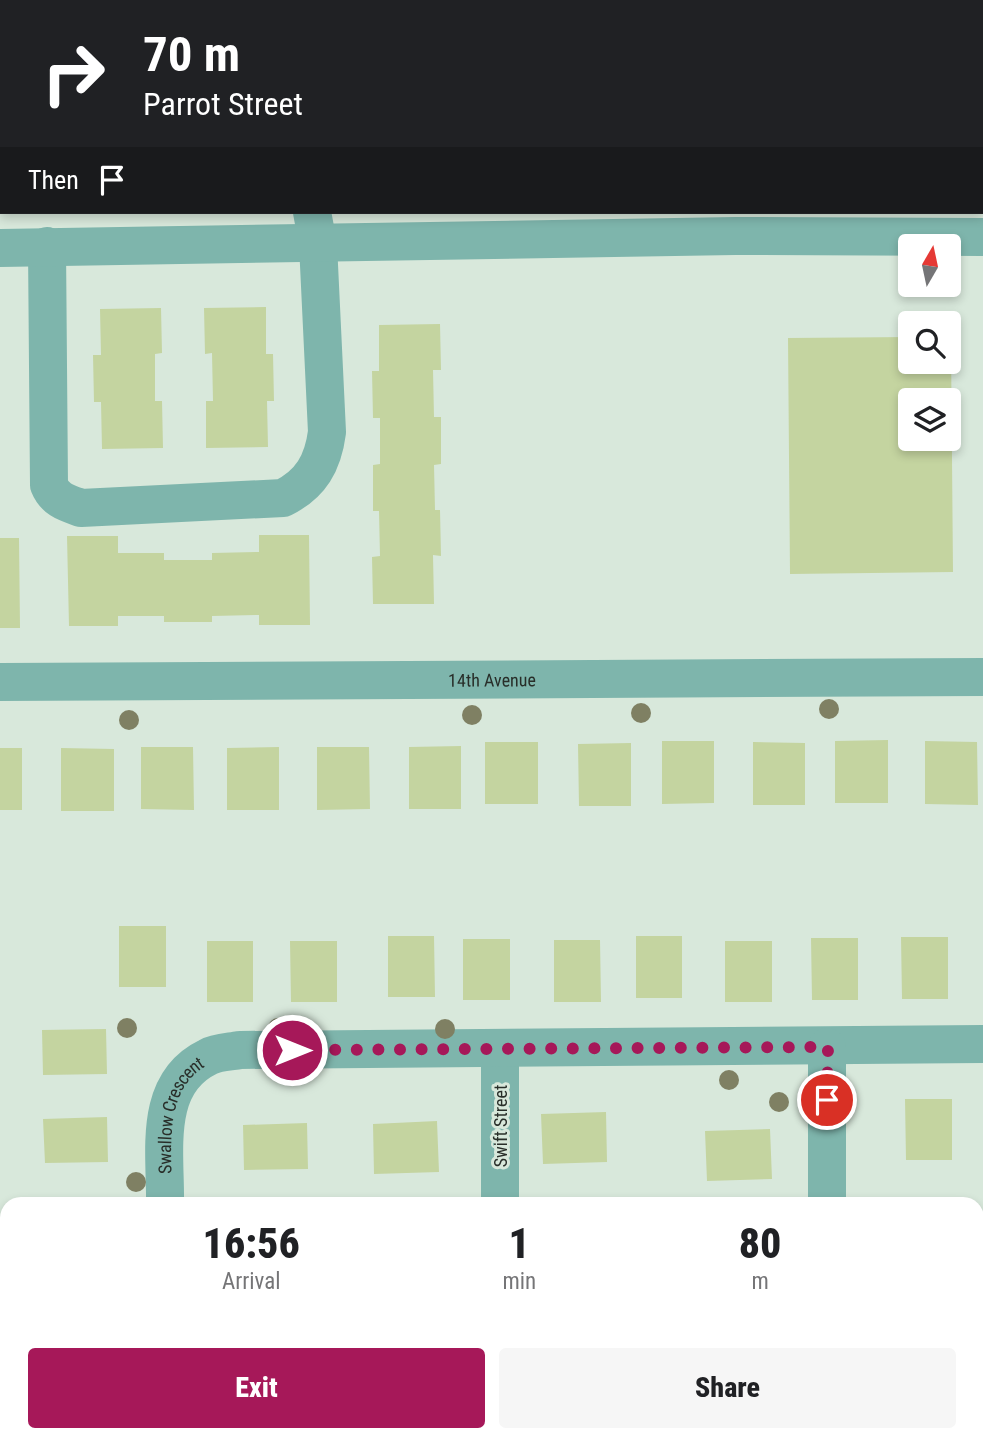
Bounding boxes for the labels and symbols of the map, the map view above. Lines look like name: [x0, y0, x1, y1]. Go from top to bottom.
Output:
north arrow: [898, 234, 961, 298]
street label: 14th Avenue: [448, 669, 536, 690]
position arrow: [255, 1013, 329, 1087]
street label: Swallow Crescent: [154, 1052, 207, 1174]
pin: [797, 1070, 857, 1130]
street label: Swift Street: [490, 1085, 511, 1167]

